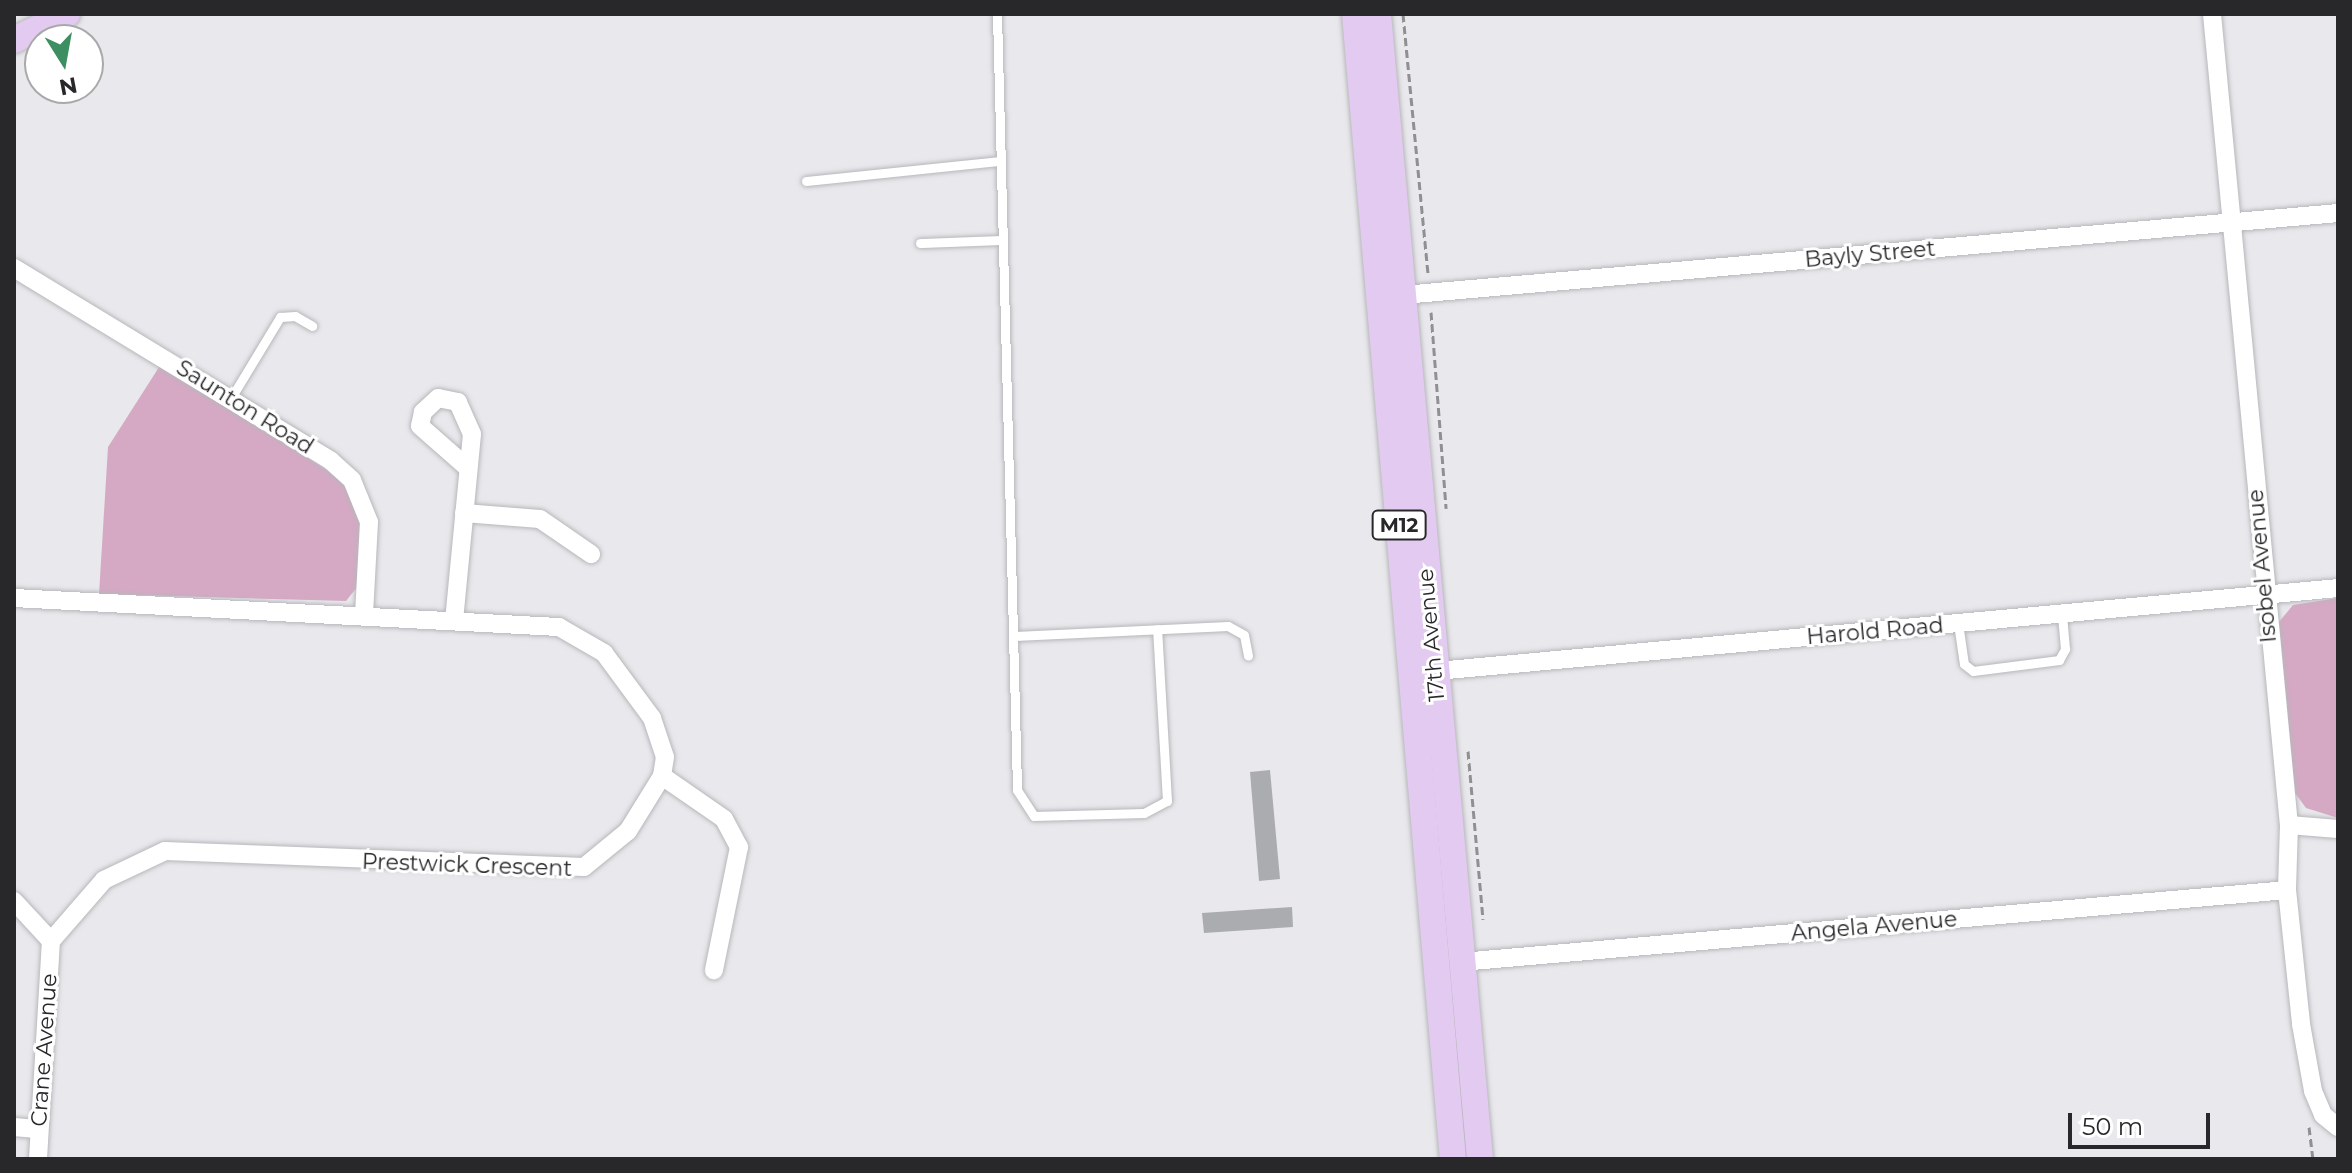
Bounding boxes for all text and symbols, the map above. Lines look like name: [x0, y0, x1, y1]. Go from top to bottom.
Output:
north arrow: [24, 24, 104, 104]
text: N: [57, 71, 80, 101]
street label: Bayly Street: [1804, 235, 1936, 273]
street label: Saunton Road: [172, 354, 318, 460]
street label: Isobel Avenue: [2242, 488, 2282, 644]
road number: M12: [1371, 509, 1427, 541]
street label: 17th Avenue: [1412, 568, 1450, 702]
street label: Harold Road: [1805, 612, 1945, 650]
street label: Prestwick Crescent: [361, 848, 573, 882]
street label: Angela Avenue: [1790, 906, 1958, 946]
street label: Crane Avenue: [25, 973, 63, 1127]
scale bar: [2072, 1097, 2214, 1147]
text: 50 m: [2082, 1112, 2143, 1141]

